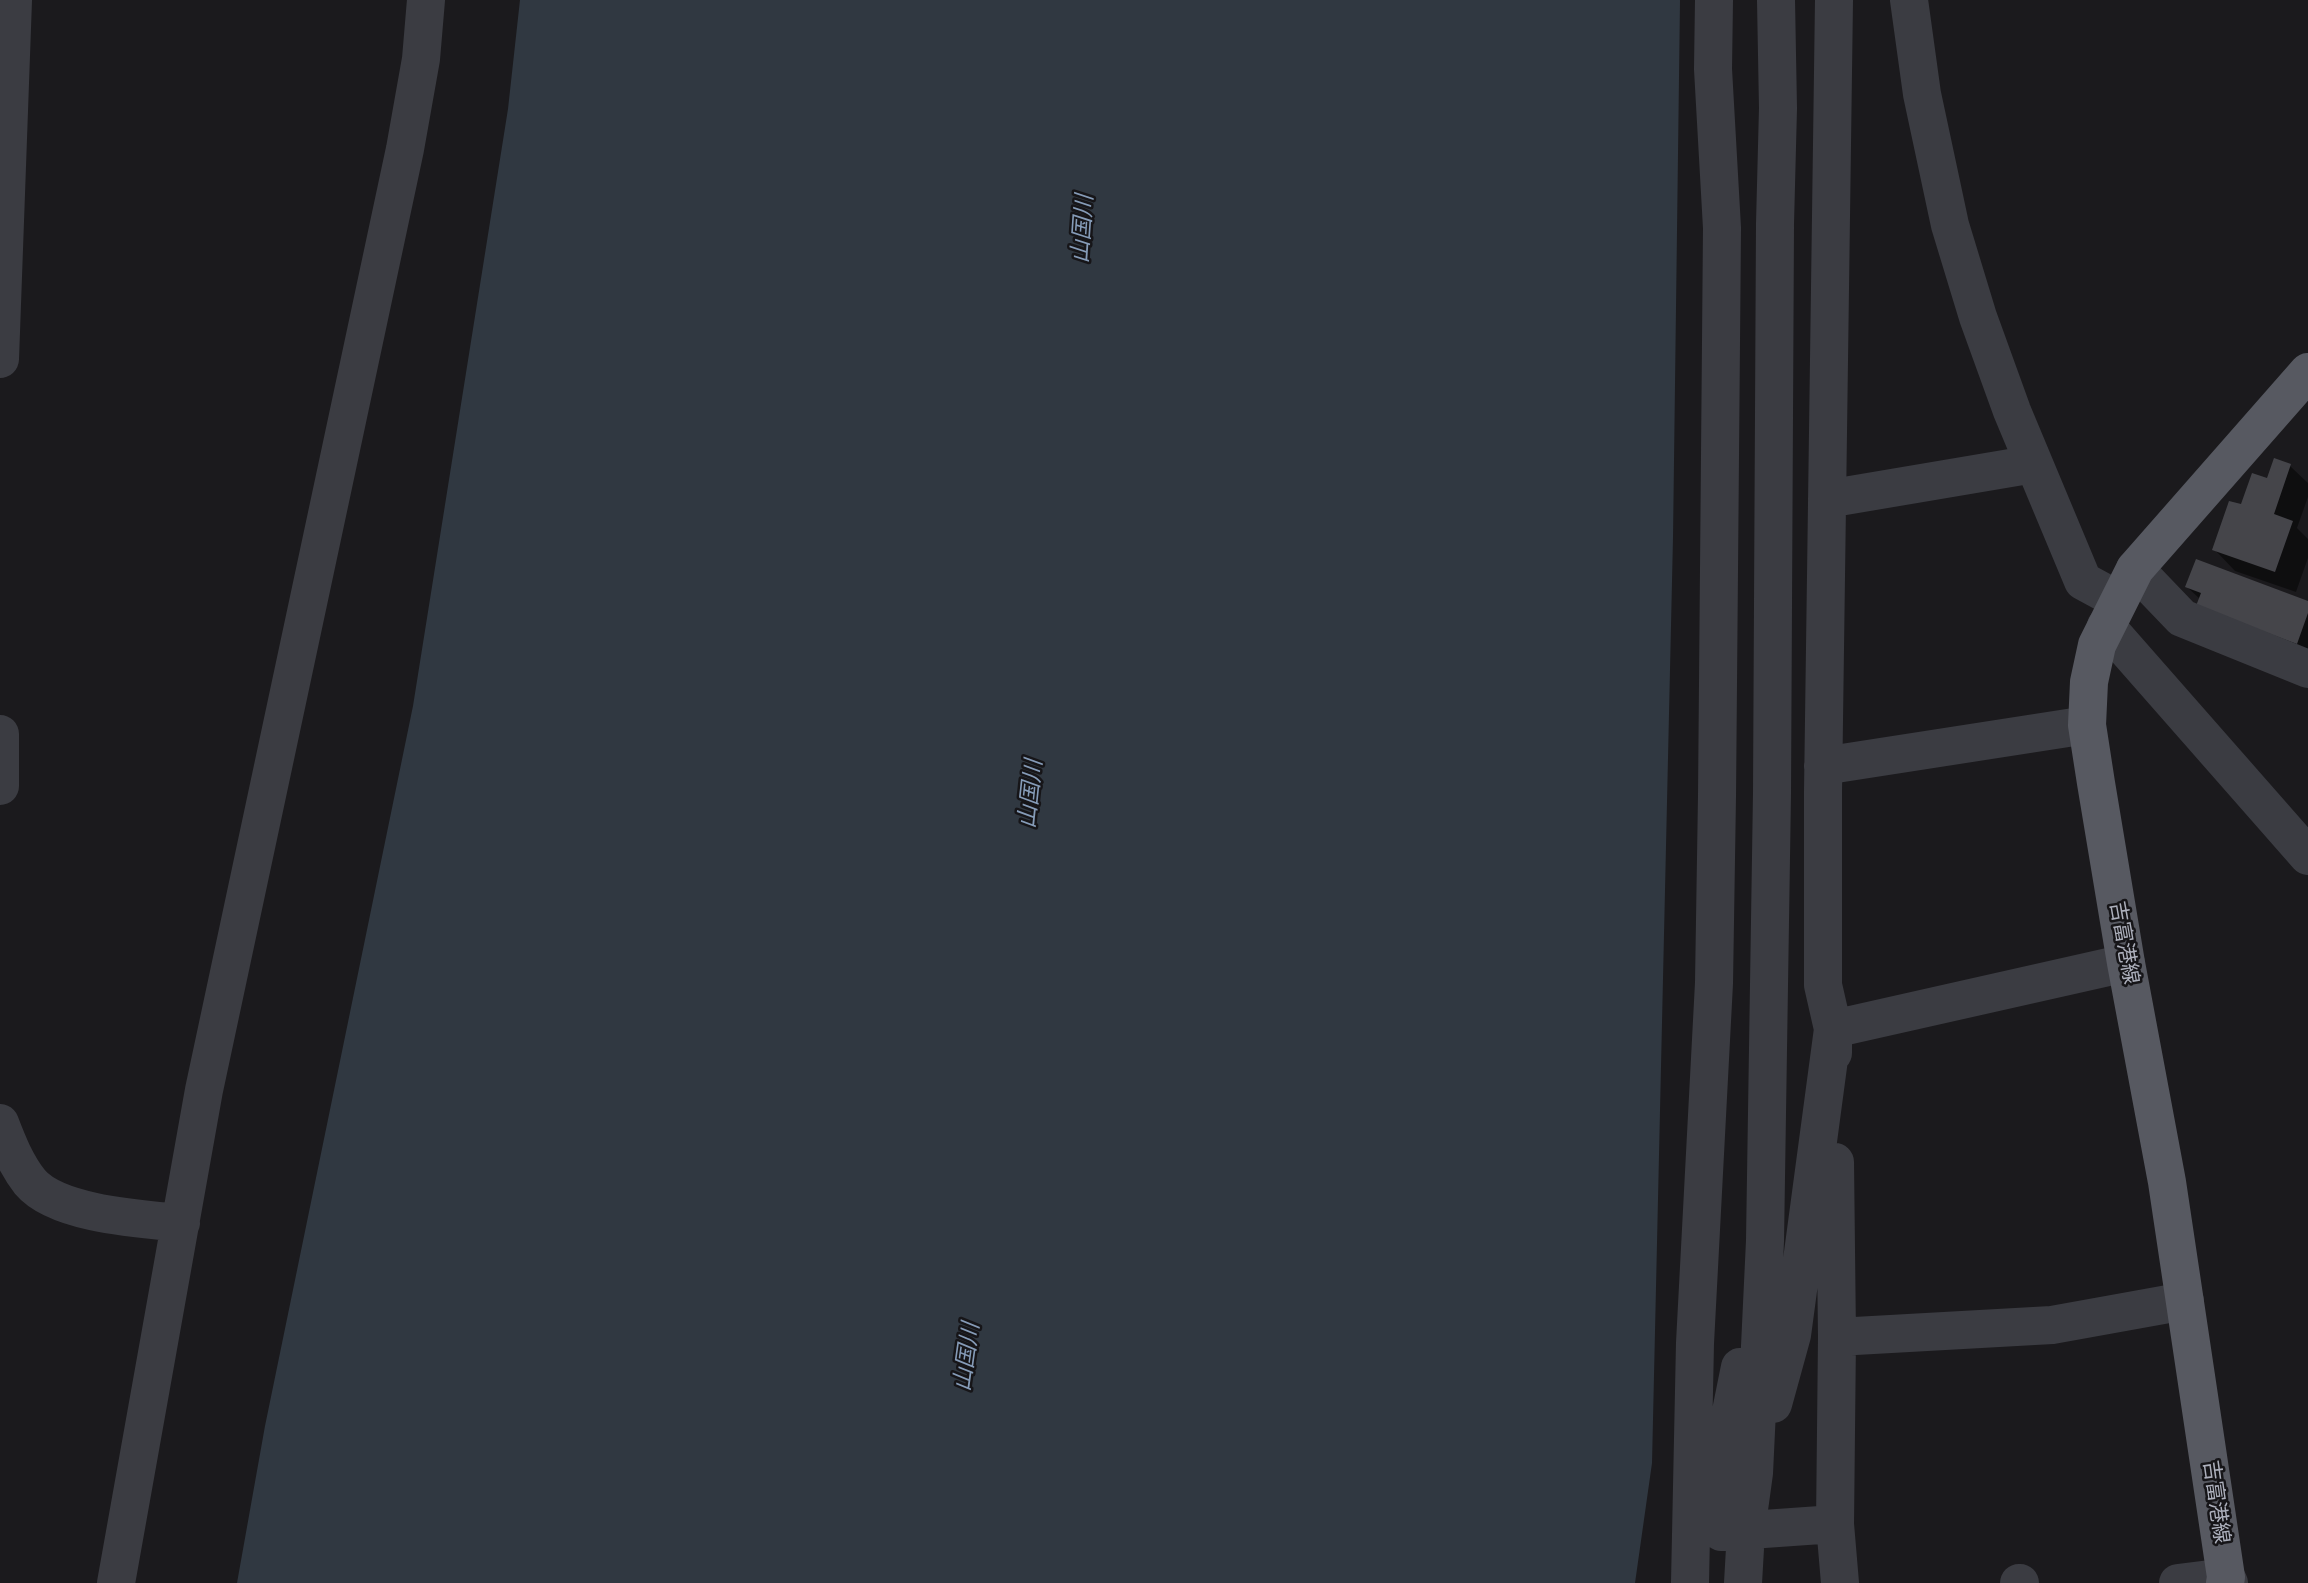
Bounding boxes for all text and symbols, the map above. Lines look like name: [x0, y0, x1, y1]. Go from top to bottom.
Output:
water label: 山国川: [1068, 194, 1100, 264]
water label: 山国川: [1015, 758, 1049, 830]
street label: 吉富港線: [2103, 899, 2143, 987]
water label: 山国川: [950, 1321, 986, 1393]
street label: 吉富港線: [2197, 1459, 2233, 1545]

